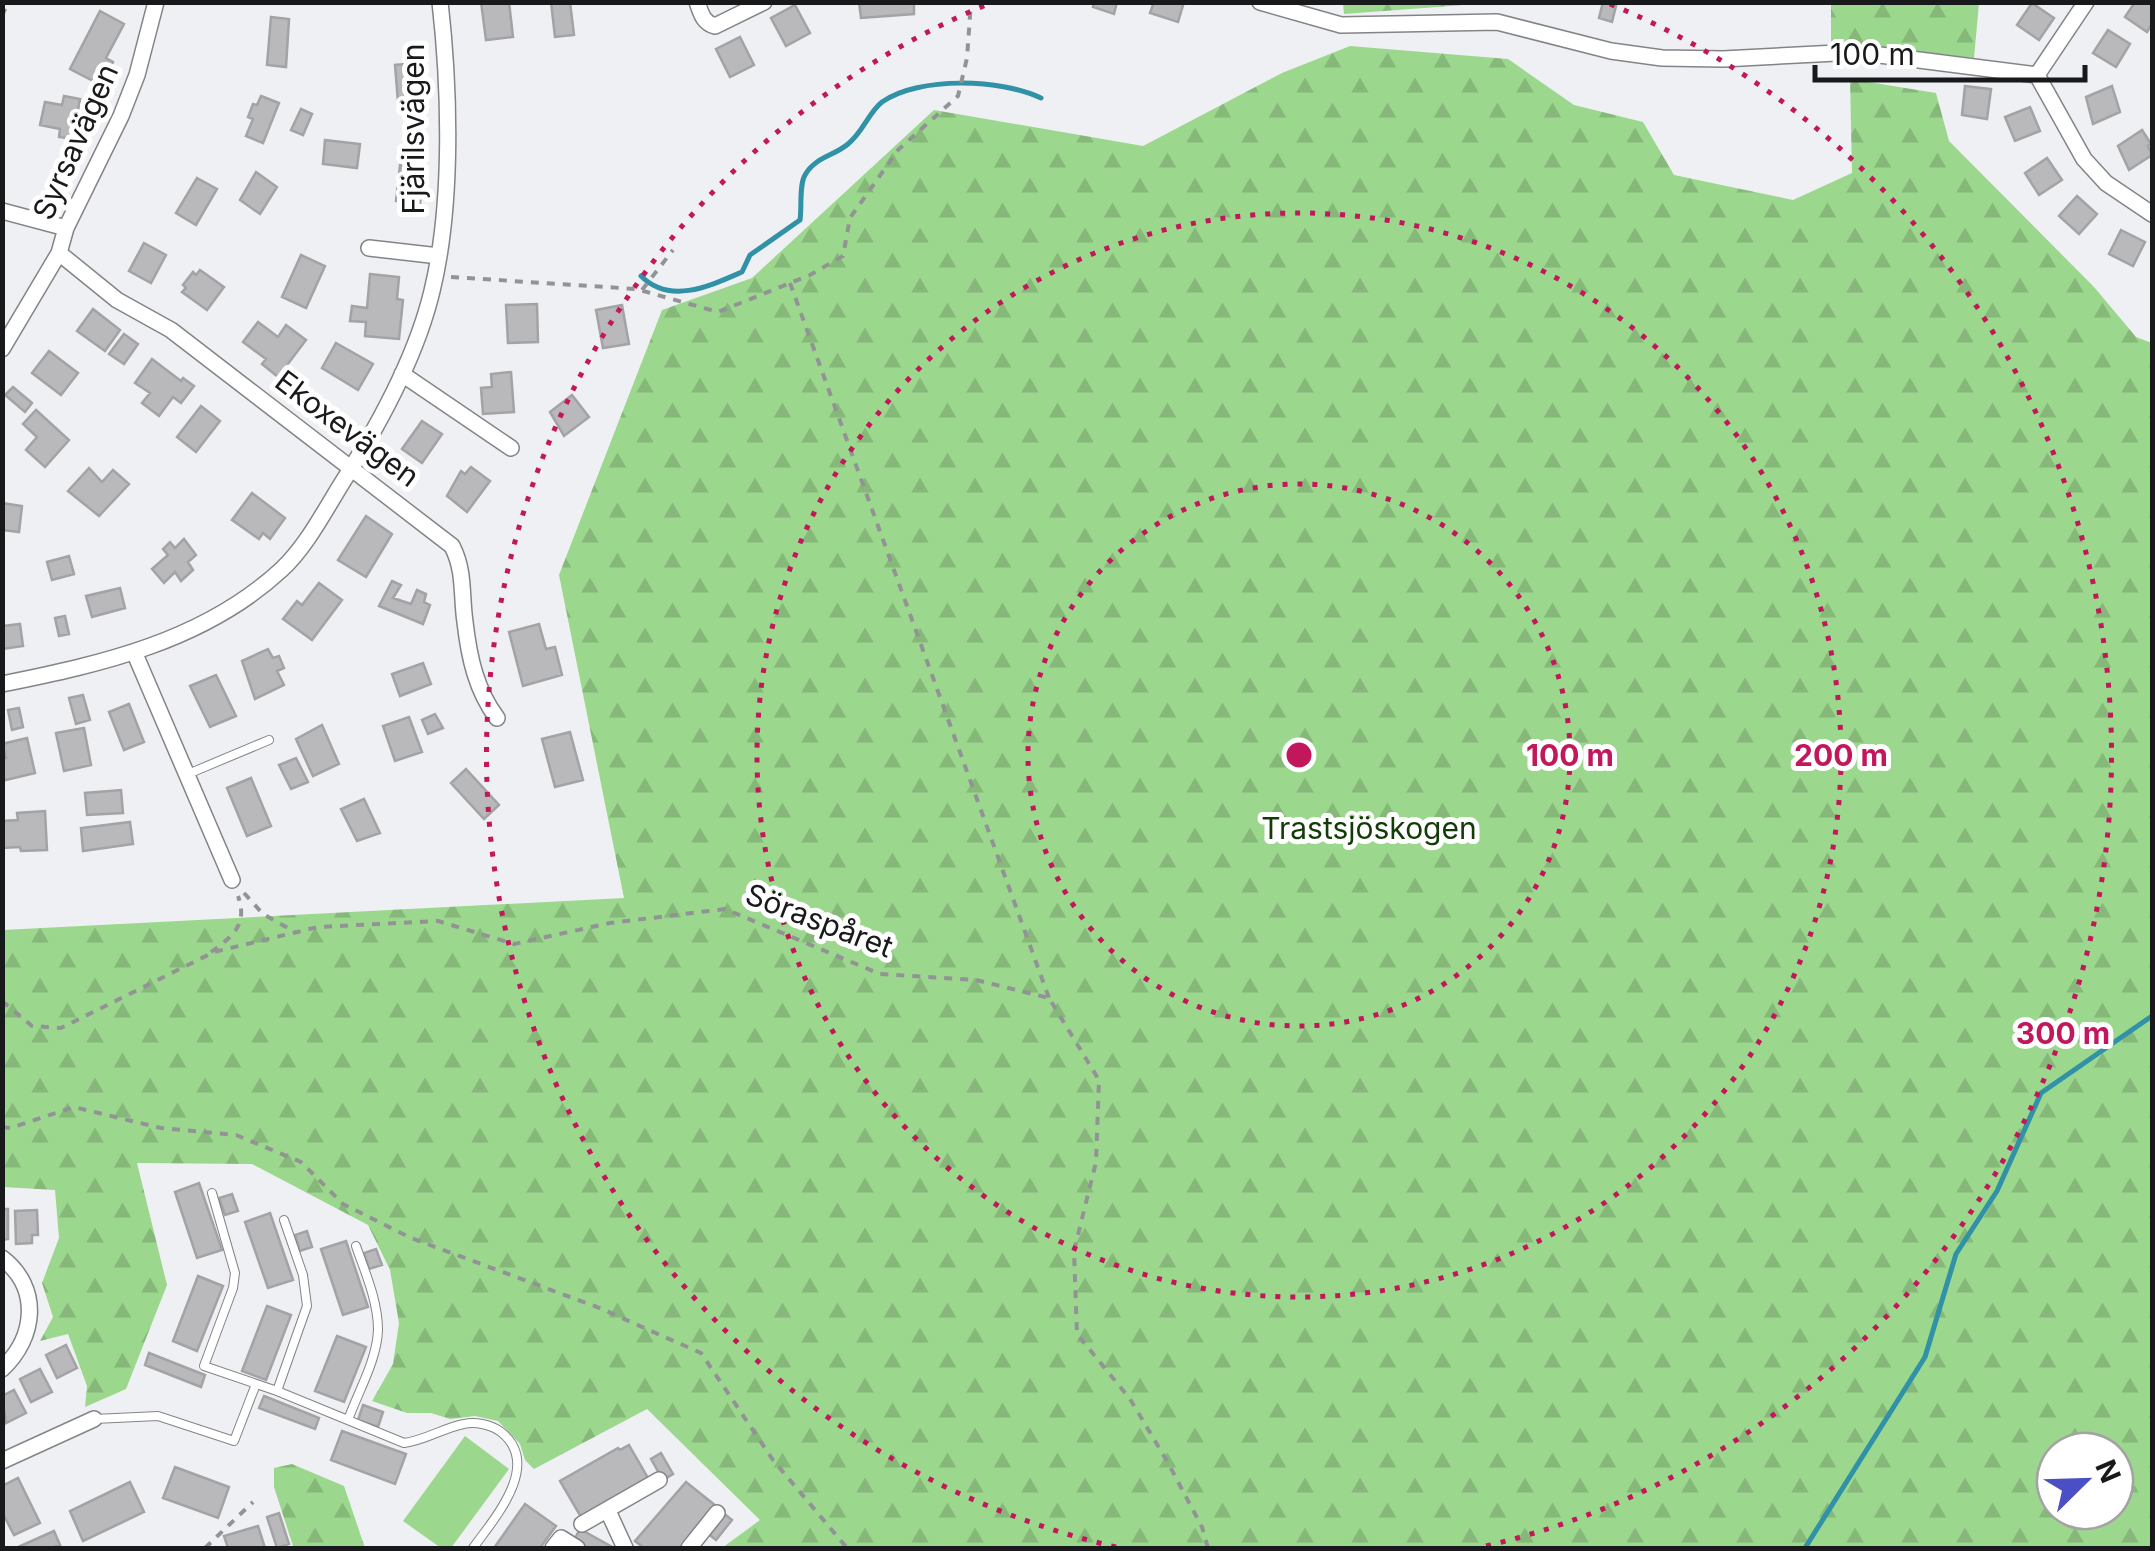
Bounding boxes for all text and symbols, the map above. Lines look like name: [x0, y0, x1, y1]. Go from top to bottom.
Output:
scale bar: [1815, 20, 2085, 82]
text: 100 m: [1830, 36, 1915, 72]
street label: Fjärilsvägen: [395, 43, 431, 215]
street label: Syrsavägen: [25, 58, 125, 225]
street label: Ekoxevägen: [269, 362, 427, 494]
centre of rings: [1281, 737, 1317, 773]
text: 100 m: [1526, 737, 1614, 773]
text: 200 m: [1794, 737, 1888, 773]
park label: Trastsjöskogen: [1261, 810, 1477, 846]
street label: Söraspåret: [741, 876, 898, 965]
text: 300 m: [2016, 1015, 2110, 1051]
north arrow: [2035, 1431, 2135, 1531]
text: N: [2088, 1455, 2128, 1488]

